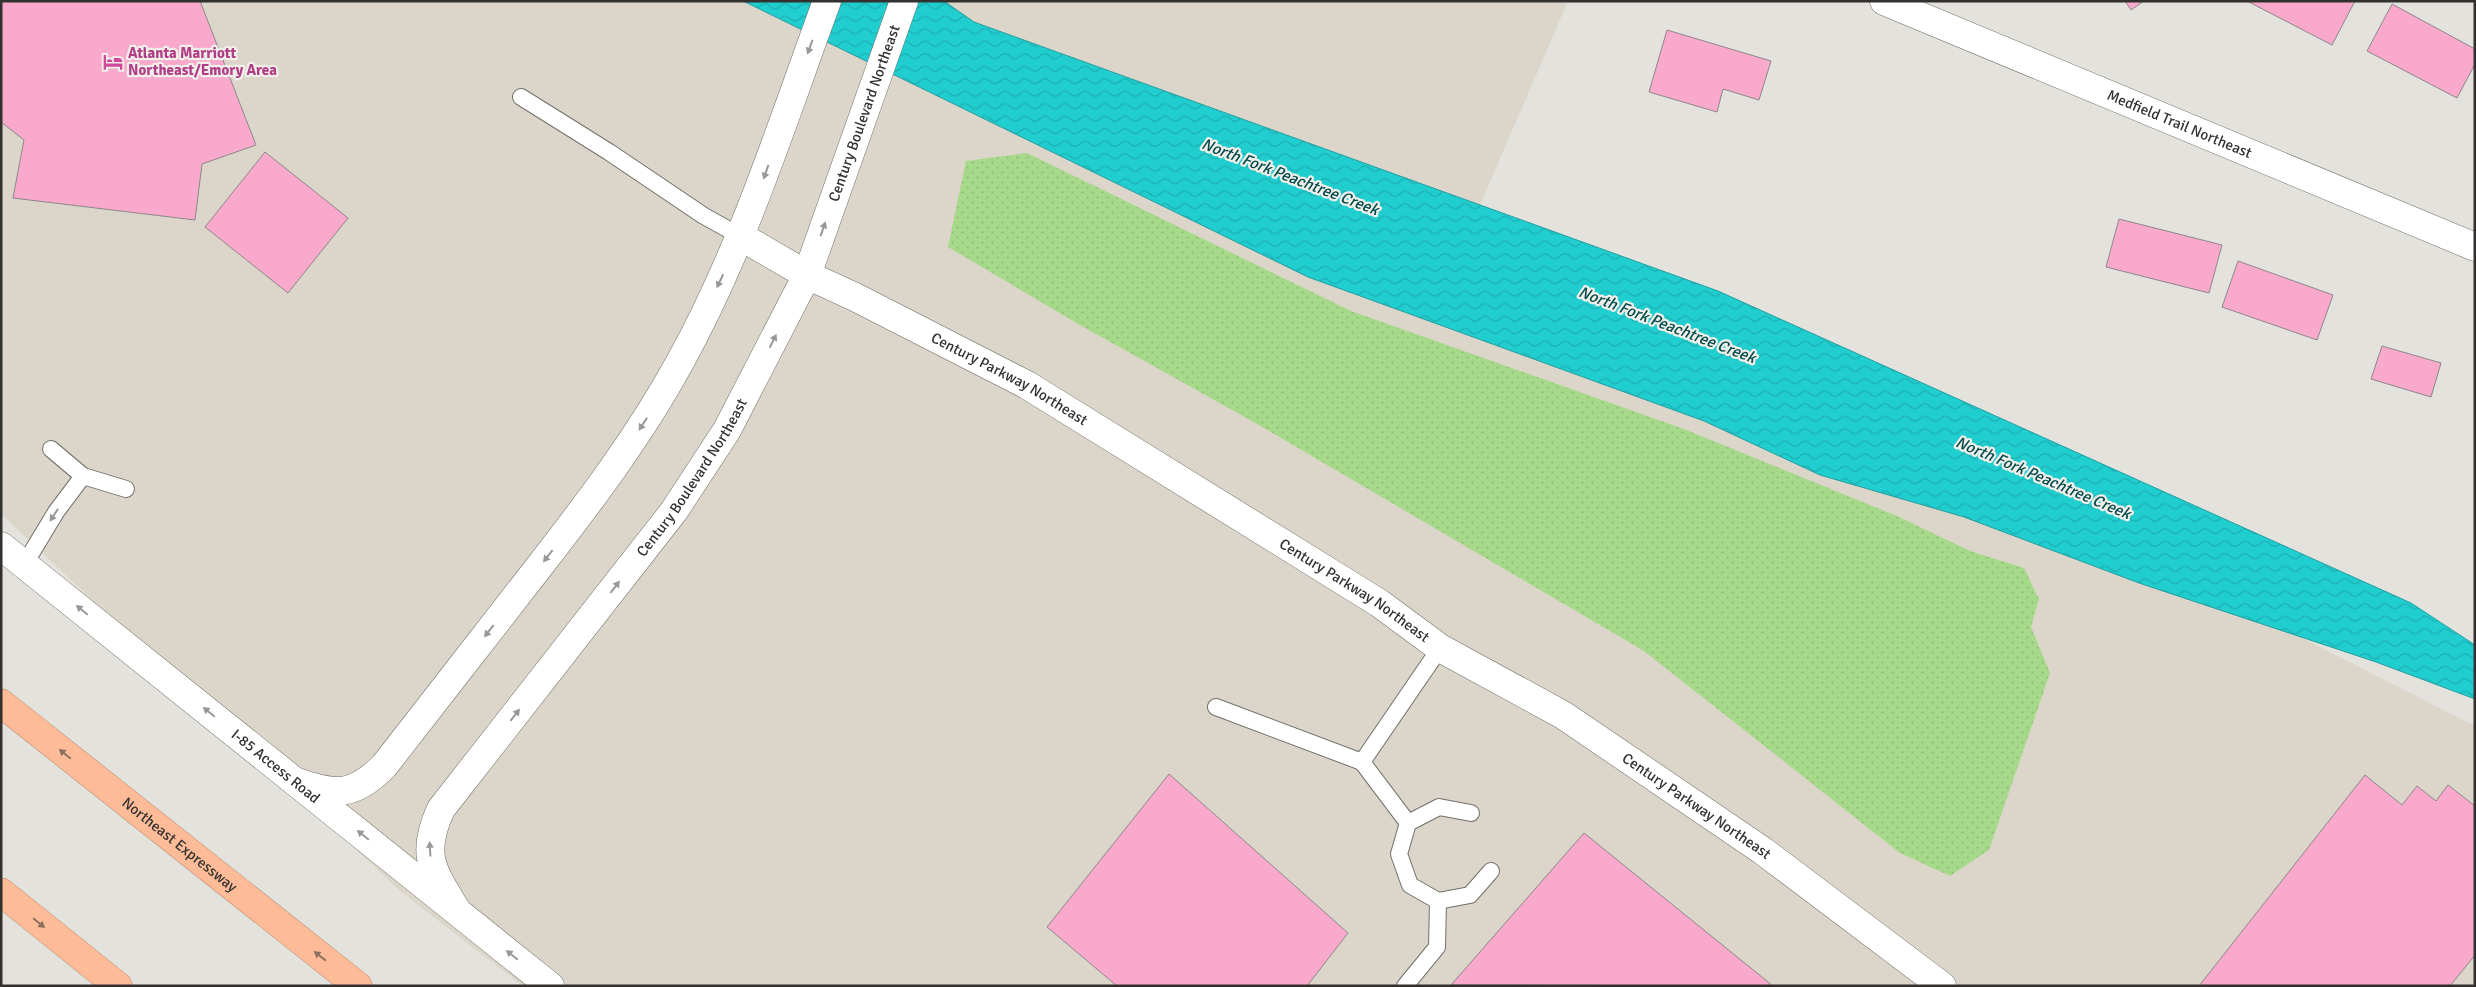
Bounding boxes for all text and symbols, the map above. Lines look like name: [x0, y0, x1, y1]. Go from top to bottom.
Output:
street label: Century Boulevard Northeast: [825, 22, 904, 204]
one-way arrow: [806, 40, 814, 55]
place label: Atlanta Marriott Northeast/Emory Area: [128, 44, 277, 79]
hotel icon: Atlanta Marriott Northeast/Emory Area: [102, 51, 124, 73]
street label: Medfield Trail Northeast: [2104, 86, 2255, 162]
water label: North Fork Peachtree Creek: [1199, 134, 1383, 221]
one-way arrow: [761, 164, 769, 179]
one-way arrow: [819, 221, 827, 236]
one-way arrow: [716, 274, 724, 288]
water label: North Fork Peachtree Creek: [1576, 282, 1760, 369]
street label: Century Parkway Northeast: [928, 328, 1091, 429]
one-way arrow: [769, 334, 777, 348]
street label: Century Boulevard Northeast: [633, 395, 751, 560]
one-way arrow: [638, 417, 648, 430]
water label: North Fork Peachtree Creek: [1953, 432, 2135, 525]
one-way arrow: [50, 508, 59, 522]
street label: Century Parkway Northeast: [1276, 535, 1433, 646]
one-way arrow: [543, 549, 553, 563]
one-way arrow: [610, 580, 620, 593]
one-way arrow: [76, 605, 89, 616]
one-way arrow: [484, 624, 495, 637]
one-way arrow: [203, 706, 216, 717]
one-way arrow: [510, 709, 521, 722]
street label: I-85 Access Road: [228, 725, 324, 807]
one-way arrow: [59, 748, 72, 759]
street label: Century Parkway Northeast: [1619, 749, 1775, 863]
street label: Northeast Expressway: [118, 794, 241, 896]
one-way arrow: [357, 829, 370, 840]
one-way arrow: [425, 841, 433, 857]
one-way arrow: [32, 918, 45, 929]
one-way arrow: [313, 950, 326, 961]
one-way arrow: [506, 950, 519, 961]

